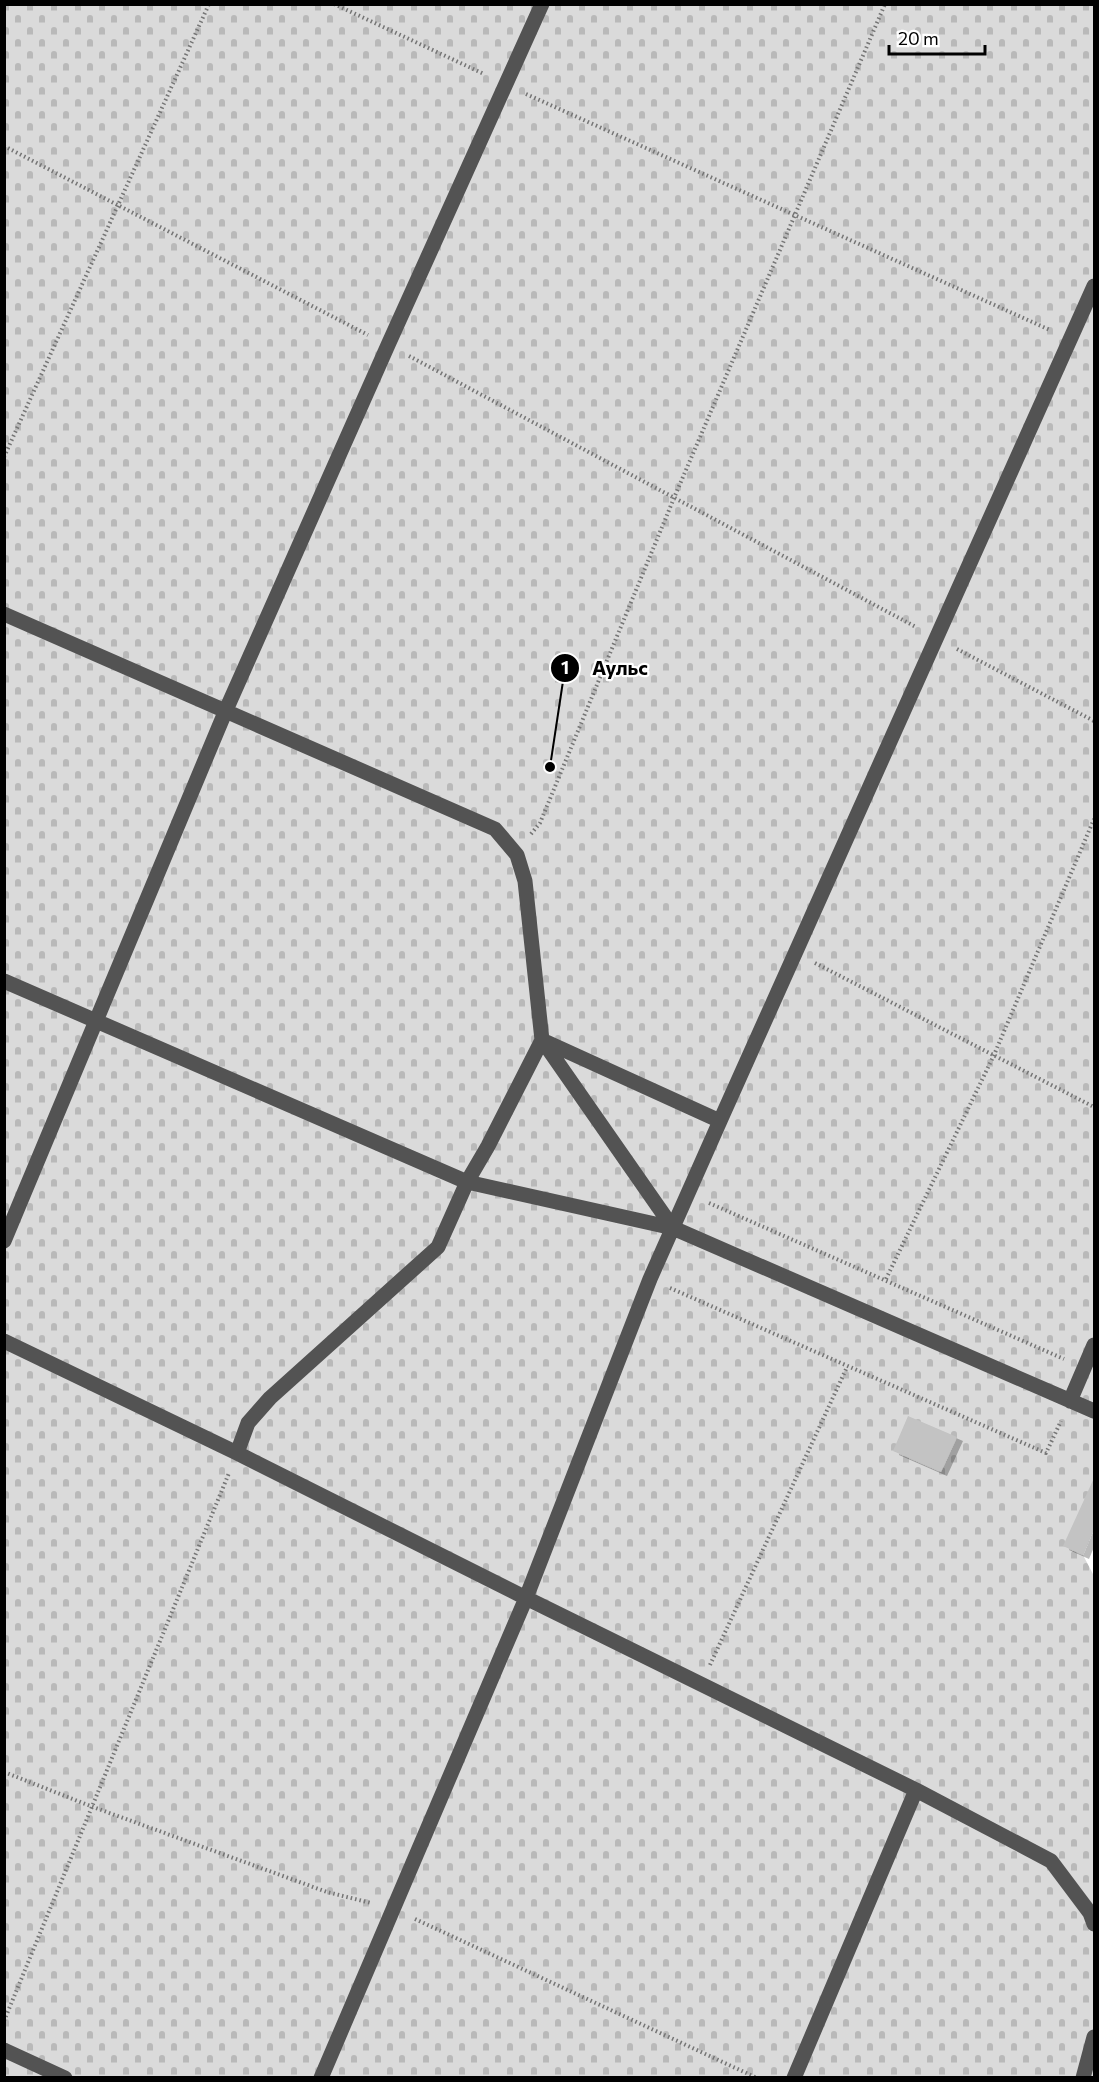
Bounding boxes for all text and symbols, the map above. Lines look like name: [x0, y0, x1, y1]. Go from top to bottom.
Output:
scale bar: [889, 18, 985, 56]
text: 20 m: [898, 27, 939, 49]
callout: Аульс: [550, 649, 660, 687]
text: Аульс: [592, 655, 648, 679]
text: 1: [561, 656, 569, 678]

